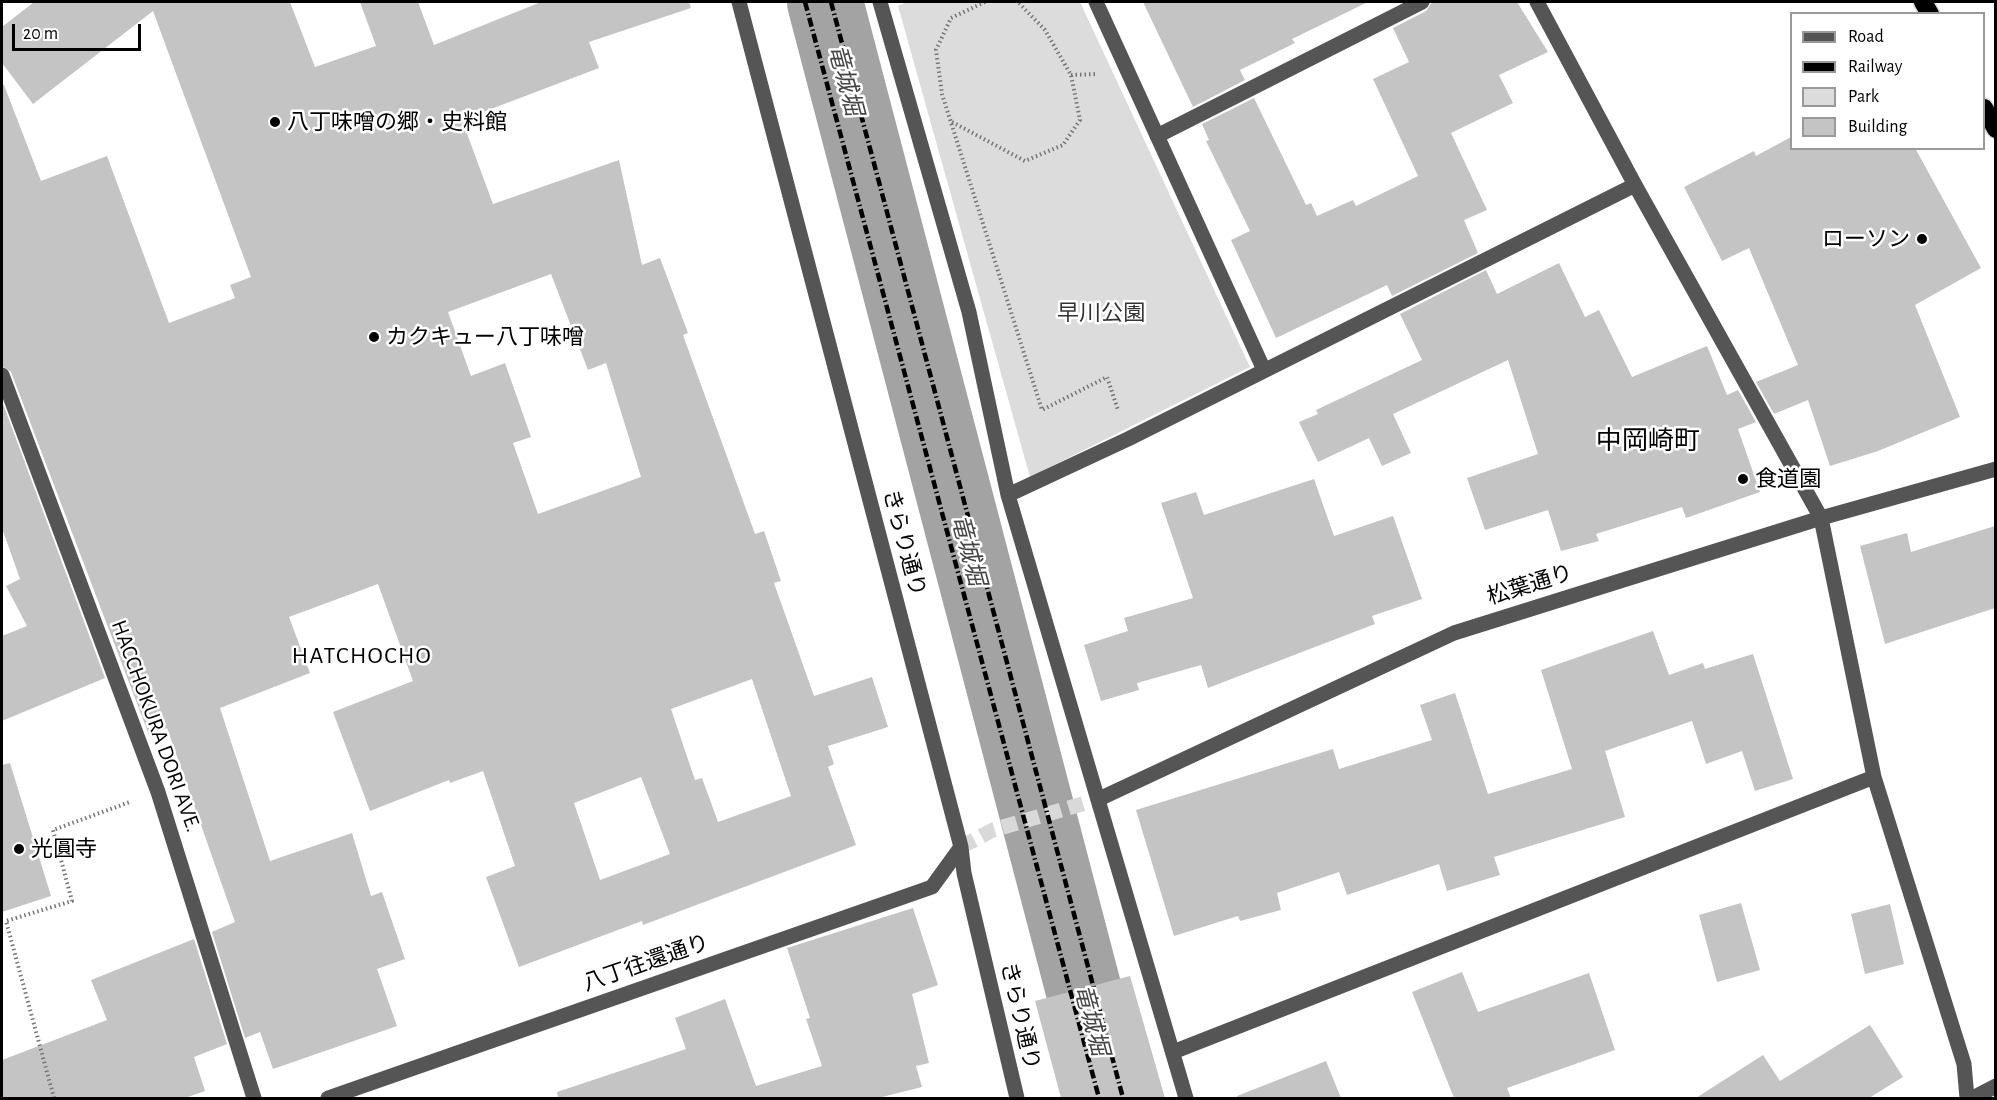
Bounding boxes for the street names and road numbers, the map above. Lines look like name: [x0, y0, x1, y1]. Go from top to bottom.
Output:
street label: きらり通り: [877, 486, 931, 600]
street label: 松葉通り: [1484, 560, 1576, 610]
street label: HACCHOKURA DORI AVE.: [105, 616, 207, 836]
street label: 八丁往還通り: [579, 929, 713, 997]
street label: きらり通り: [995, 959, 1045, 1073]

